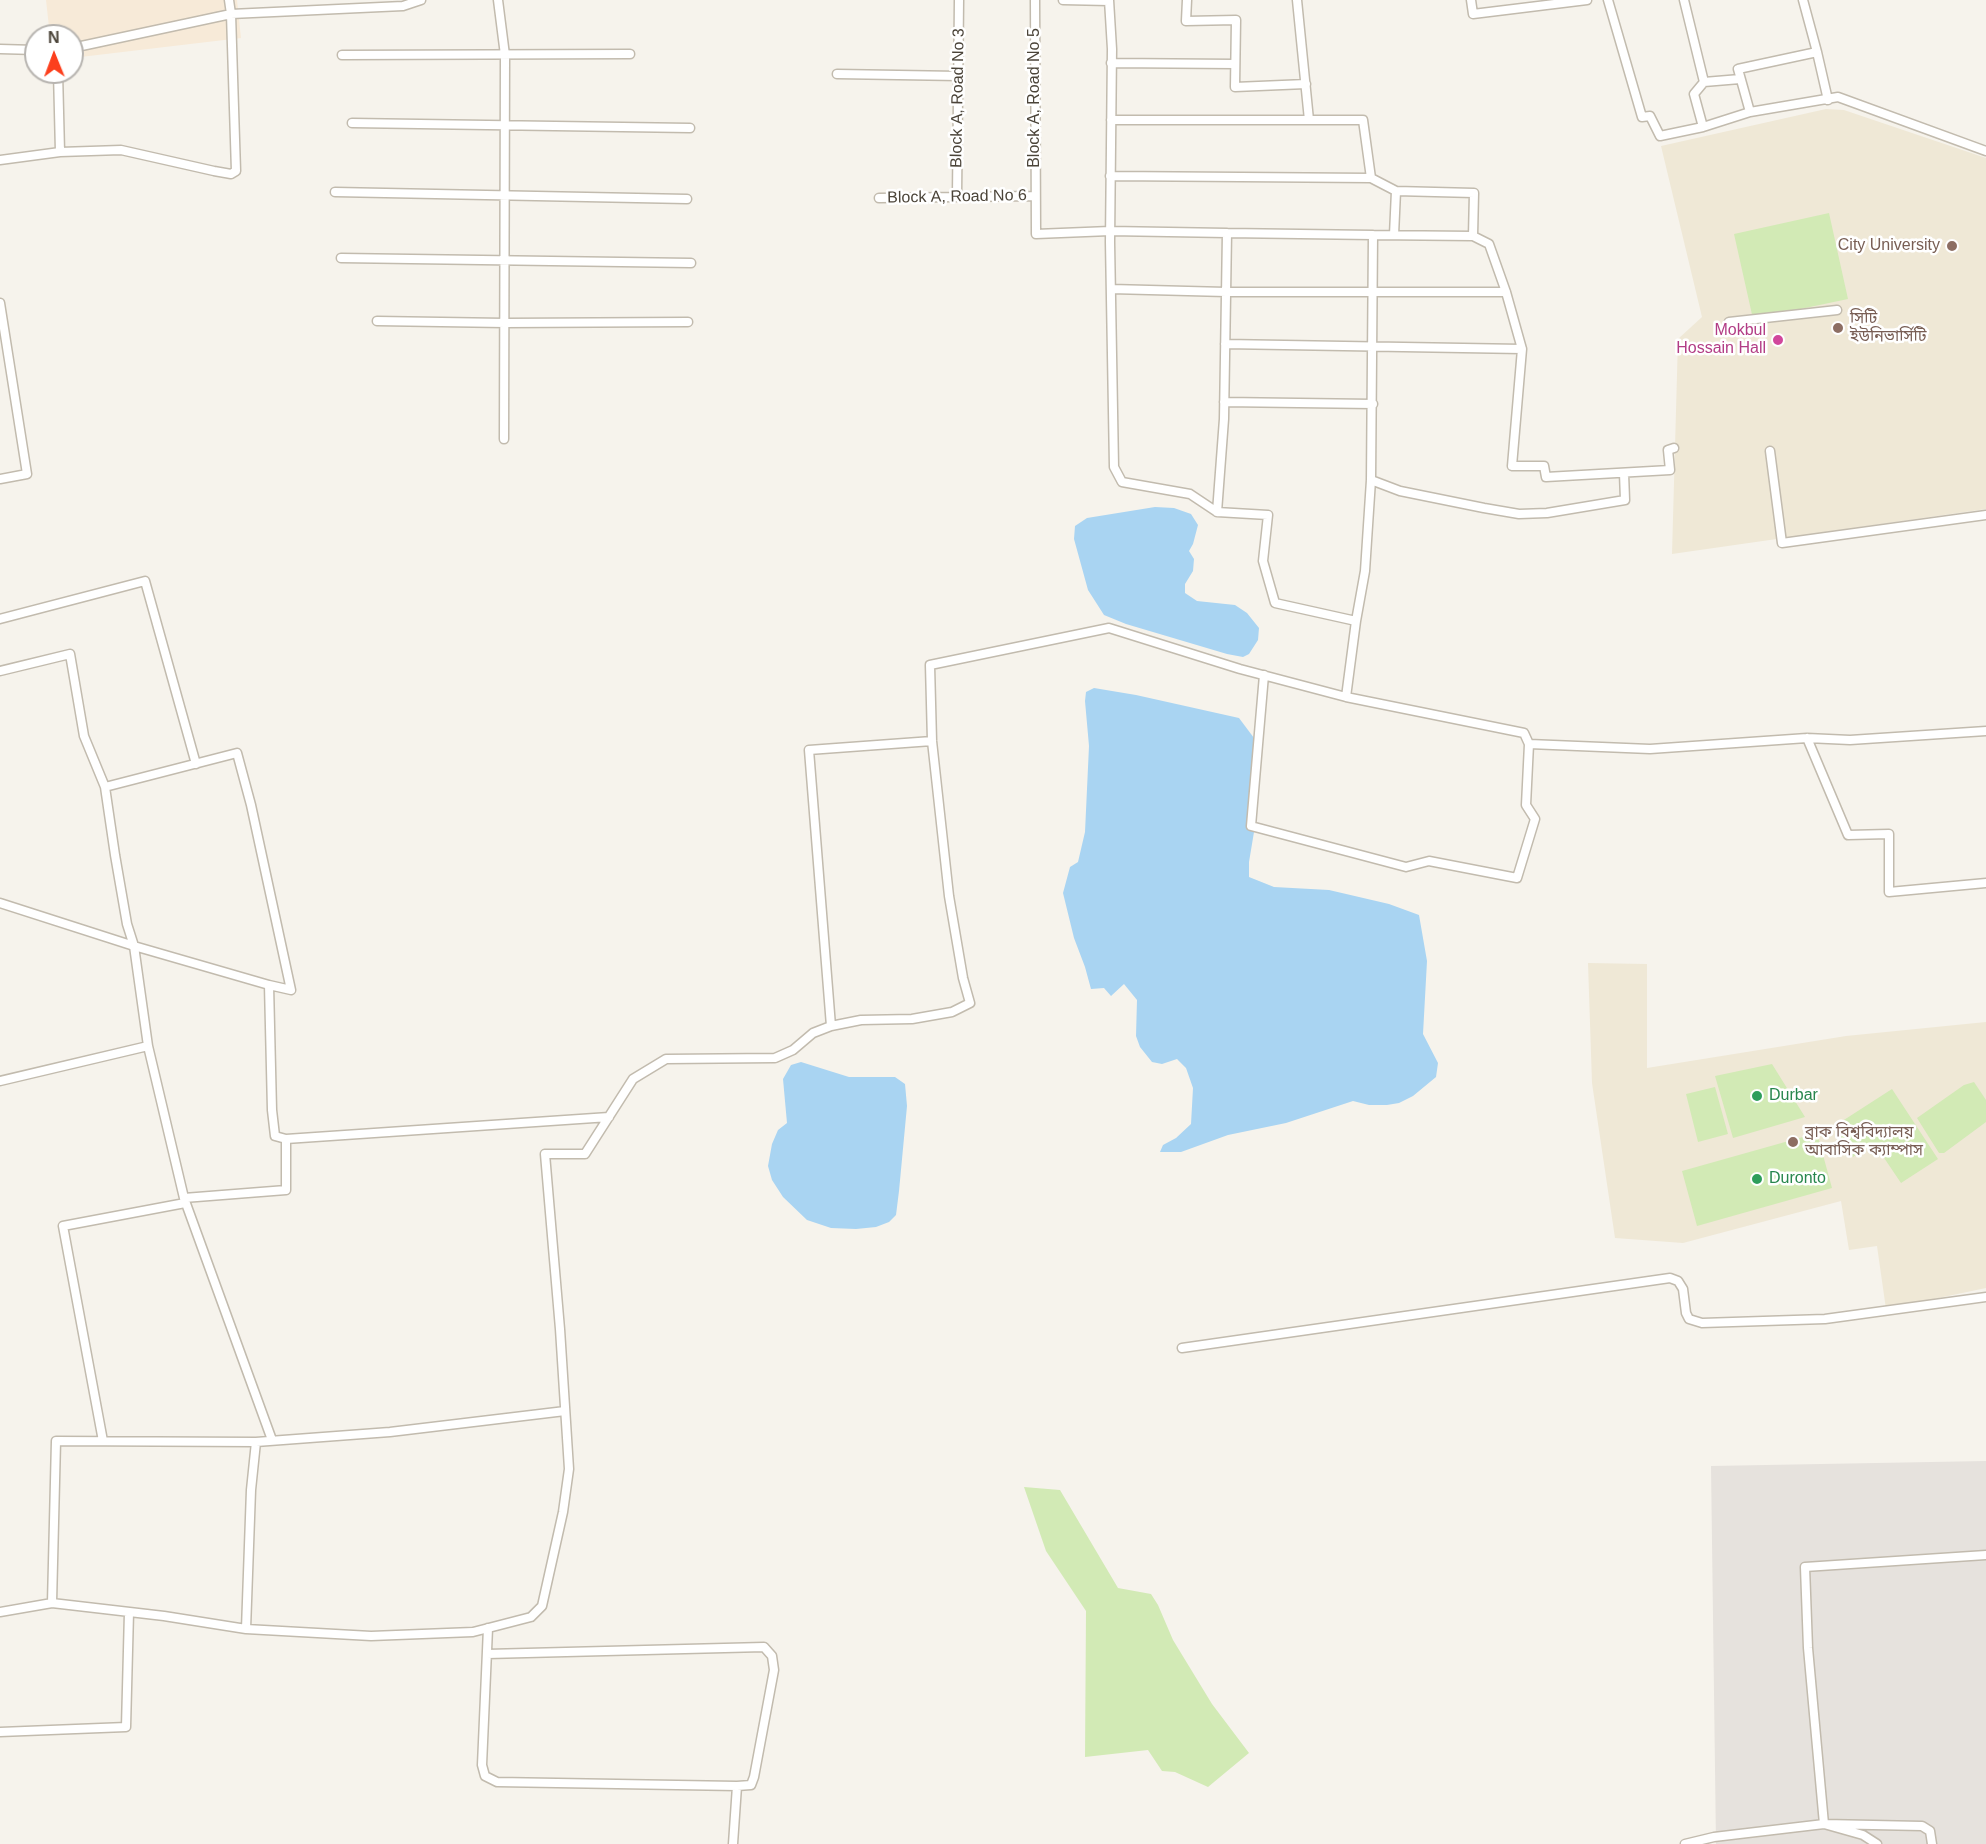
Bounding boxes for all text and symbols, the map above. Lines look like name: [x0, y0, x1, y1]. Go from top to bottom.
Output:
north arrow: [24, 24, 84, 84]
street label: Block A, Road No 3: [947, 28, 969, 168]
street label: Block A, Road No 5: [1025, 28, 1045, 168]
text: N: [48, 29, 60, 46]
street label: Block A, Road No 6: [887, 186, 1027, 208]
place label: City University: [1838, 236, 1940, 256]
marker: City University: [1945, 239, 1959, 253]
place label: সিটি ইউনিভার্সিটি: [1850, 309, 1927, 347]
place label: Mokbul Hossain Hall: [1676, 321, 1766, 359]
marker: সিটি ইউনিভার্সিটি: [1831, 321, 1845, 335]
marker: Mokbul Hossain Hall: [1771, 333, 1785, 347]
place label: Durbar: [1769, 1086, 1818, 1106]
marker: Durbar: [1750, 1089, 1764, 1103]
place label: ব্রাক বিশ্ববিদ্যালয় আবাসিক ক্যাম্পাস: [1805, 1123, 1923, 1161]
marker: ব্রাক বিশ্ববিদ্যালয় আবাসিক ক্যাম্পাস: [1786, 1135, 1800, 1149]
place label: Duronto: [1769, 1169, 1826, 1189]
marker: Duronto: [1750, 1172, 1764, 1186]

